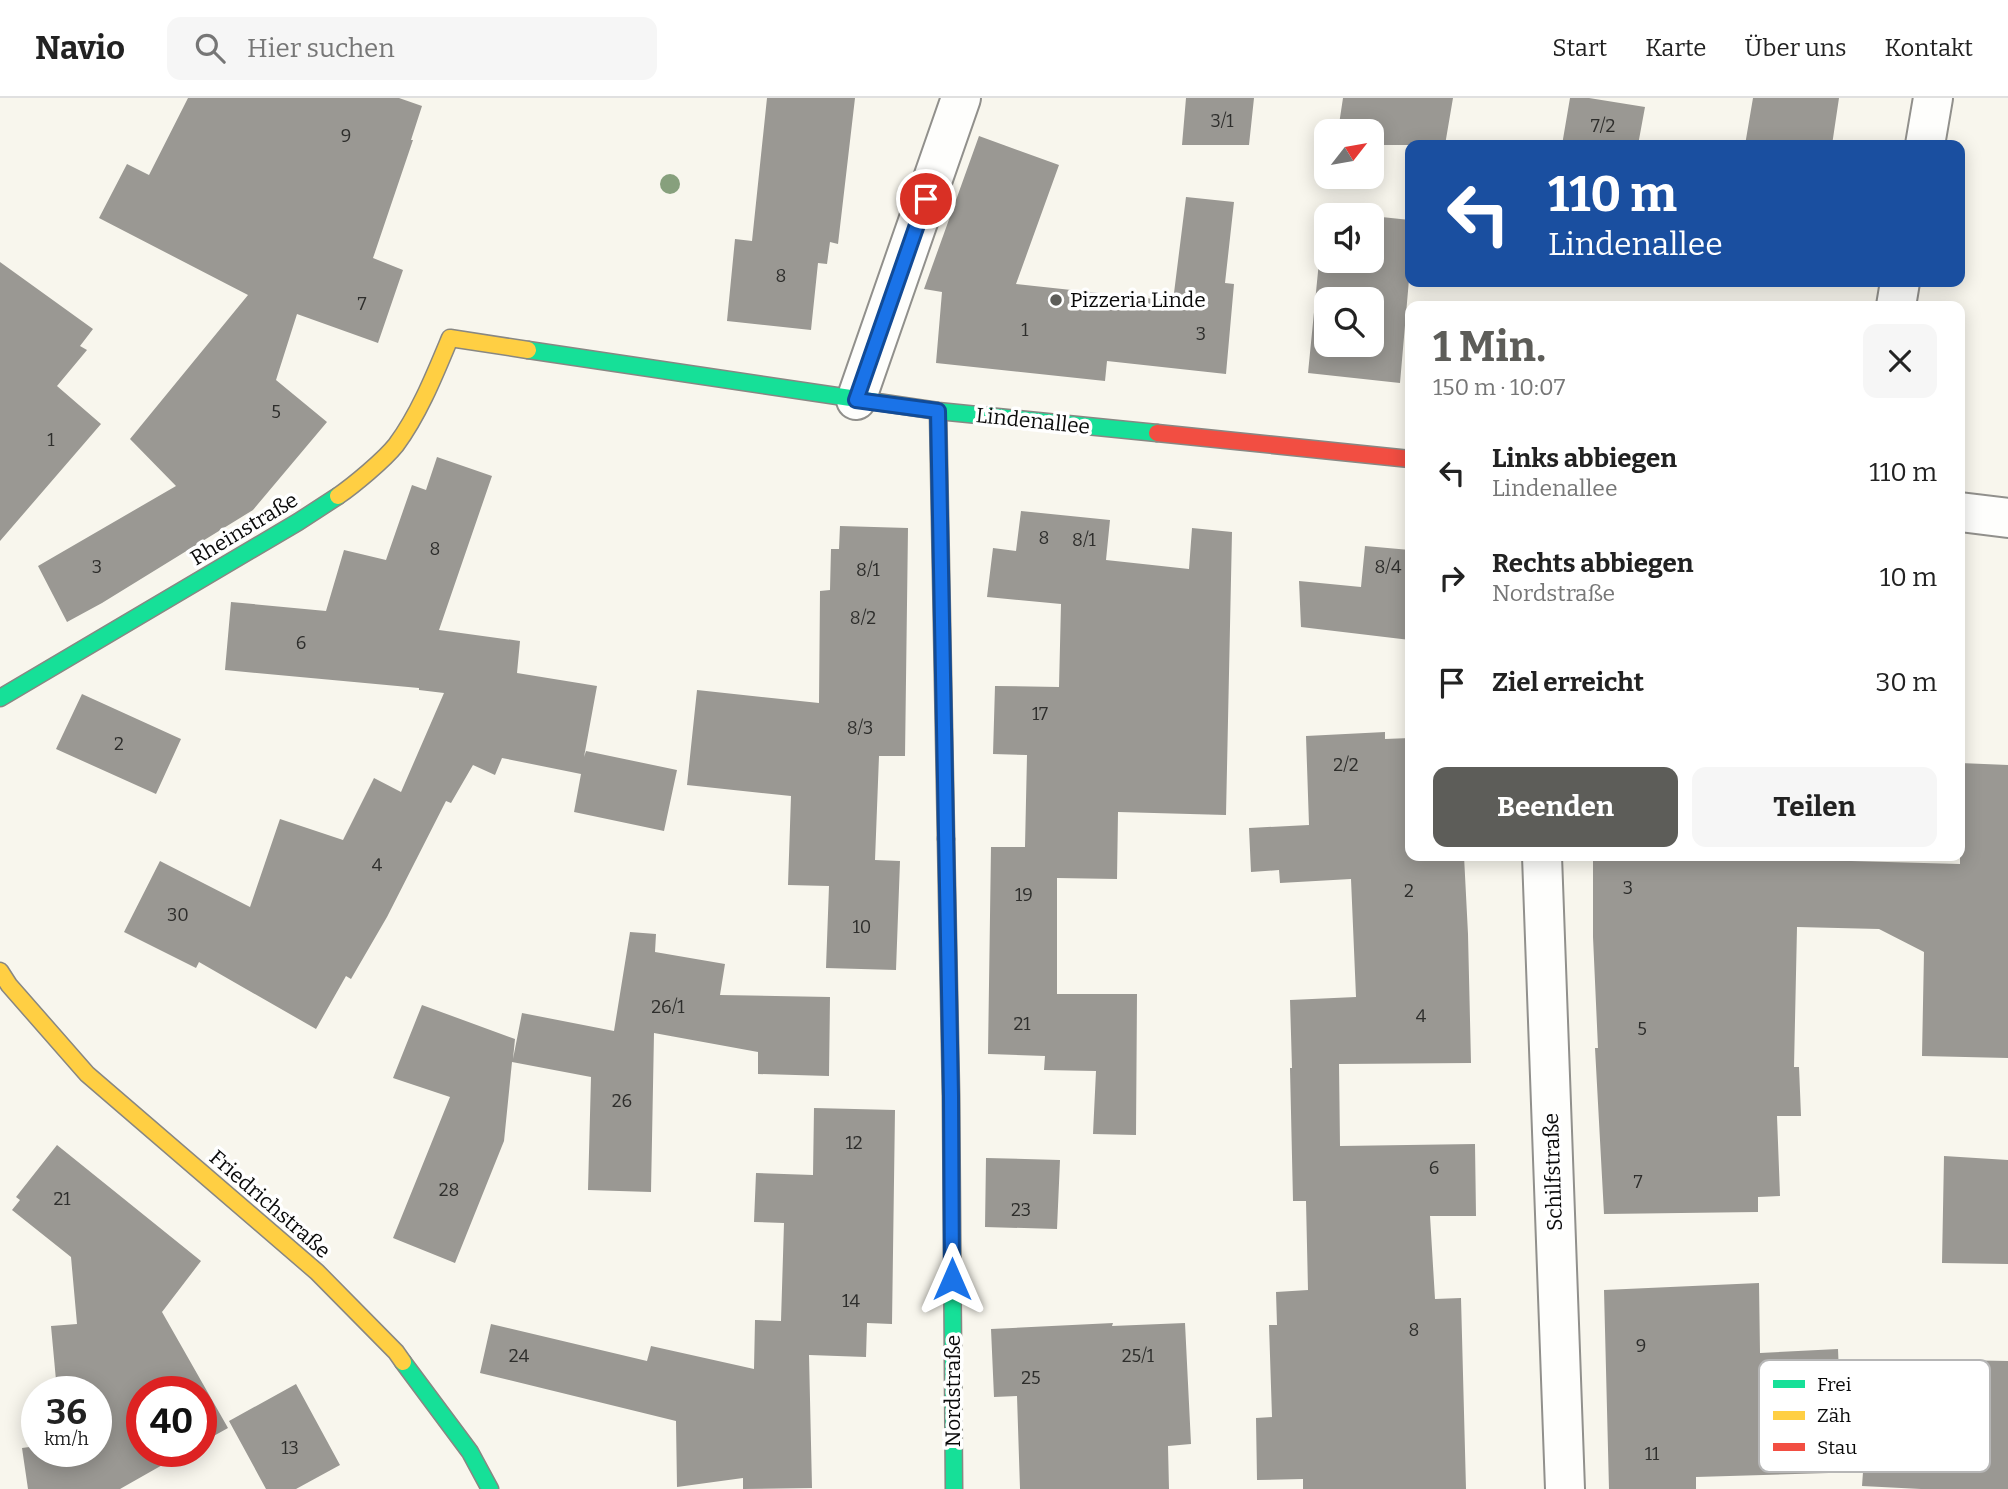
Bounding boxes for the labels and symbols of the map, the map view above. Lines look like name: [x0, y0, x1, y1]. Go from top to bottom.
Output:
house number: 3/1: [1210, 110, 1234, 132]
house number: 7/2: [1591, 115, 1615, 137]
north arrow: [1314, 119, 1384, 189]
house number: 9: [341, 125, 351, 147]
pin: [896, 169, 956, 229]
house number: 8: [776, 265, 786, 287]
place label: Pizzeria Linde: [1070, 287, 1206, 313]
marker: Pizzeria Linde: [1048, 292, 1064, 308]
house number: 7: [357, 293, 367, 315]
house number: 1: [1021, 319, 1029, 341]
house number: 3: [1196, 323, 1206, 345]
house number: 5: [271, 401, 281, 423]
street label: Lindenallee: [975, 402, 1091, 440]
house number: 1: [47, 429, 55, 451]
street label: Rheinstraße: [186, 487, 302, 571]
house number: 8: [1039, 527, 1049, 549]
house number: 8/1: [1072, 529, 1097, 551]
house number: 8: [430, 538, 440, 560]
house number: 3: [92, 556, 102, 578]
house number: 8/4: [1375, 556, 1402, 578]
house number: 8/1: [856, 559, 881, 581]
house number: 8/2: [850, 607, 876, 629]
house number: 6: [296, 632, 306, 654]
house number: 17: [1032, 703, 1048, 725]
house number: 8/3: [847, 717, 873, 739]
house number: 2: [114, 733, 124, 755]
house number: 2/2: [1333, 754, 1359, 776]
house number: 4: [372, 854, 383, 876]
house number: 3: [1623, 877, 1633, 899]
house number: 2: [1404, 880, 1414, 902]
house number: 19: [1015, 884, 1033, 906]
house number: 30: [167, 904, 189, 926]
house number: 10: [853, 916, 871, 938]
house number: 26/1: [651, 996, 685, 1018]
house number: 4: [1416, 1005, 1427, 1027]
house number: 21: [1013, 1013, 1031, 1035]
house number: 5: [1637, 1018, 1647, 1040]
house number: 26: [612, 1090, 632, 1112]
street label: Schilfstraße: [1538, 1113, 1568, 1231]
house number: 12: [845, 1132, 863, 1154]
street label: Friedrichstraße: [204, 1144, 336, 1264]
house number: 6: [1429, 1157, 1439, 1179]
house number: 7: [1633, 1171, 1643, 1193]
house number: 28: [439, 1179, 459, 1201]
house number: 21: [53, 1188, 71, 1210]
house number: 23: [1011, 1199, 1031, 1221]
position arrow: [915, 1242, 989, 1316]
house number: 14: [842, 1290, 860, 1312]
house number: 8: [1409, 1319, 1419, 1341]
street label: Nordstraße: [940, 1335, 966, 1447]
house number: 9: [1636, 1335, 1646, 1357]
house number: 24: [509, 1345, 530, 1367]
house number: 25/1: [1122, 1345, 1155, 1367]
legend: [1759, 1360, 1990, 1472]
house number: 25: [1021, 1367, 1041, 1389]
text: Frei: [1817, 1373, 1852, 1396]
speed limit sign: 40: [126, 1376, 217, 1467]
text: Zäh: [1817, 1404, 1851, 1427]
text: Stau: [1817, 1436, 1857, 1459]
house number: 13: [281, 1437, 299, 1459]
house number: 11: [1645, 1443, 1660, 1465]

